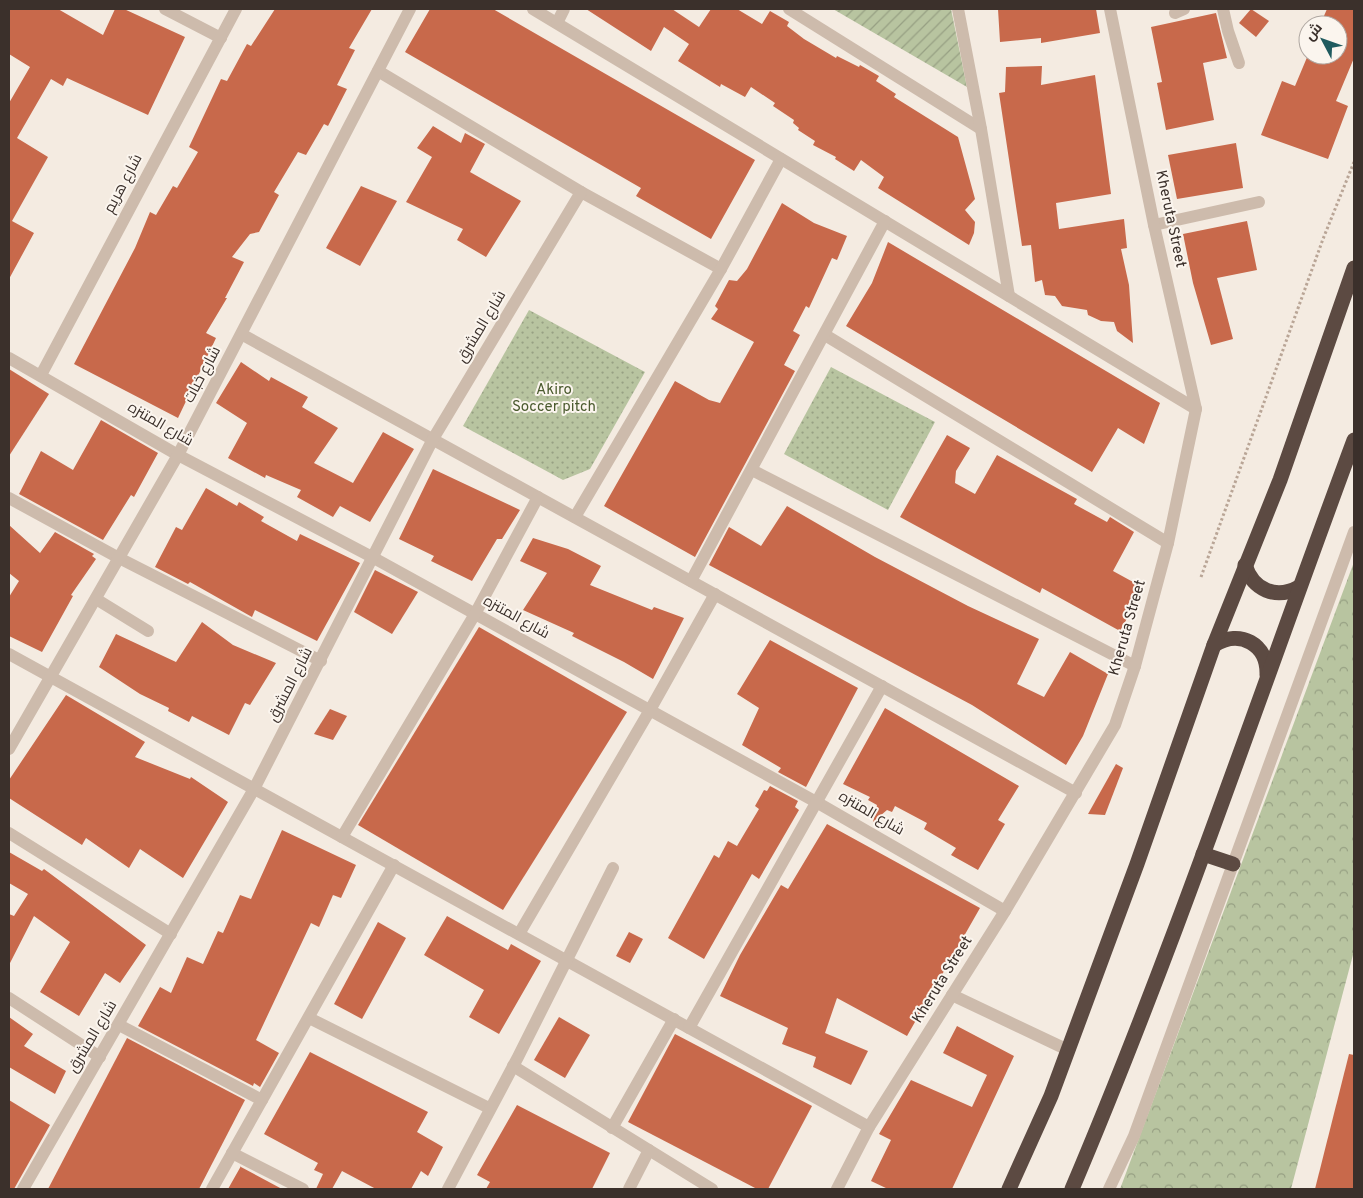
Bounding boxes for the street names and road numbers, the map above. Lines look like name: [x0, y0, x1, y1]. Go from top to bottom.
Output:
street label: شارع هريم: [101, 151, 147, 217]
street label: Kheruta Street: [1150, 169, 1190, 269]
street label: شارع المشرق: [453, 287, 511, 367]
street label: شارع خبات: [180, 343, 226, 407]
street label: شارع المتنزه: [124, 399, 196, 451]
street label: Kheruta Street: [1105, 578, 1151, 678]
street label: شارع المتنزه: [479, 592, 553, 644]
street label: شارع المشرق: [264, 645, 318, 725]
street label: شارع المتنزه: [835, 788, 907, 840]
street label: Kheruta Street: [909, 933, 977, 1027]
street label: شارع المشرق: [64, 997, 122, 1077]

